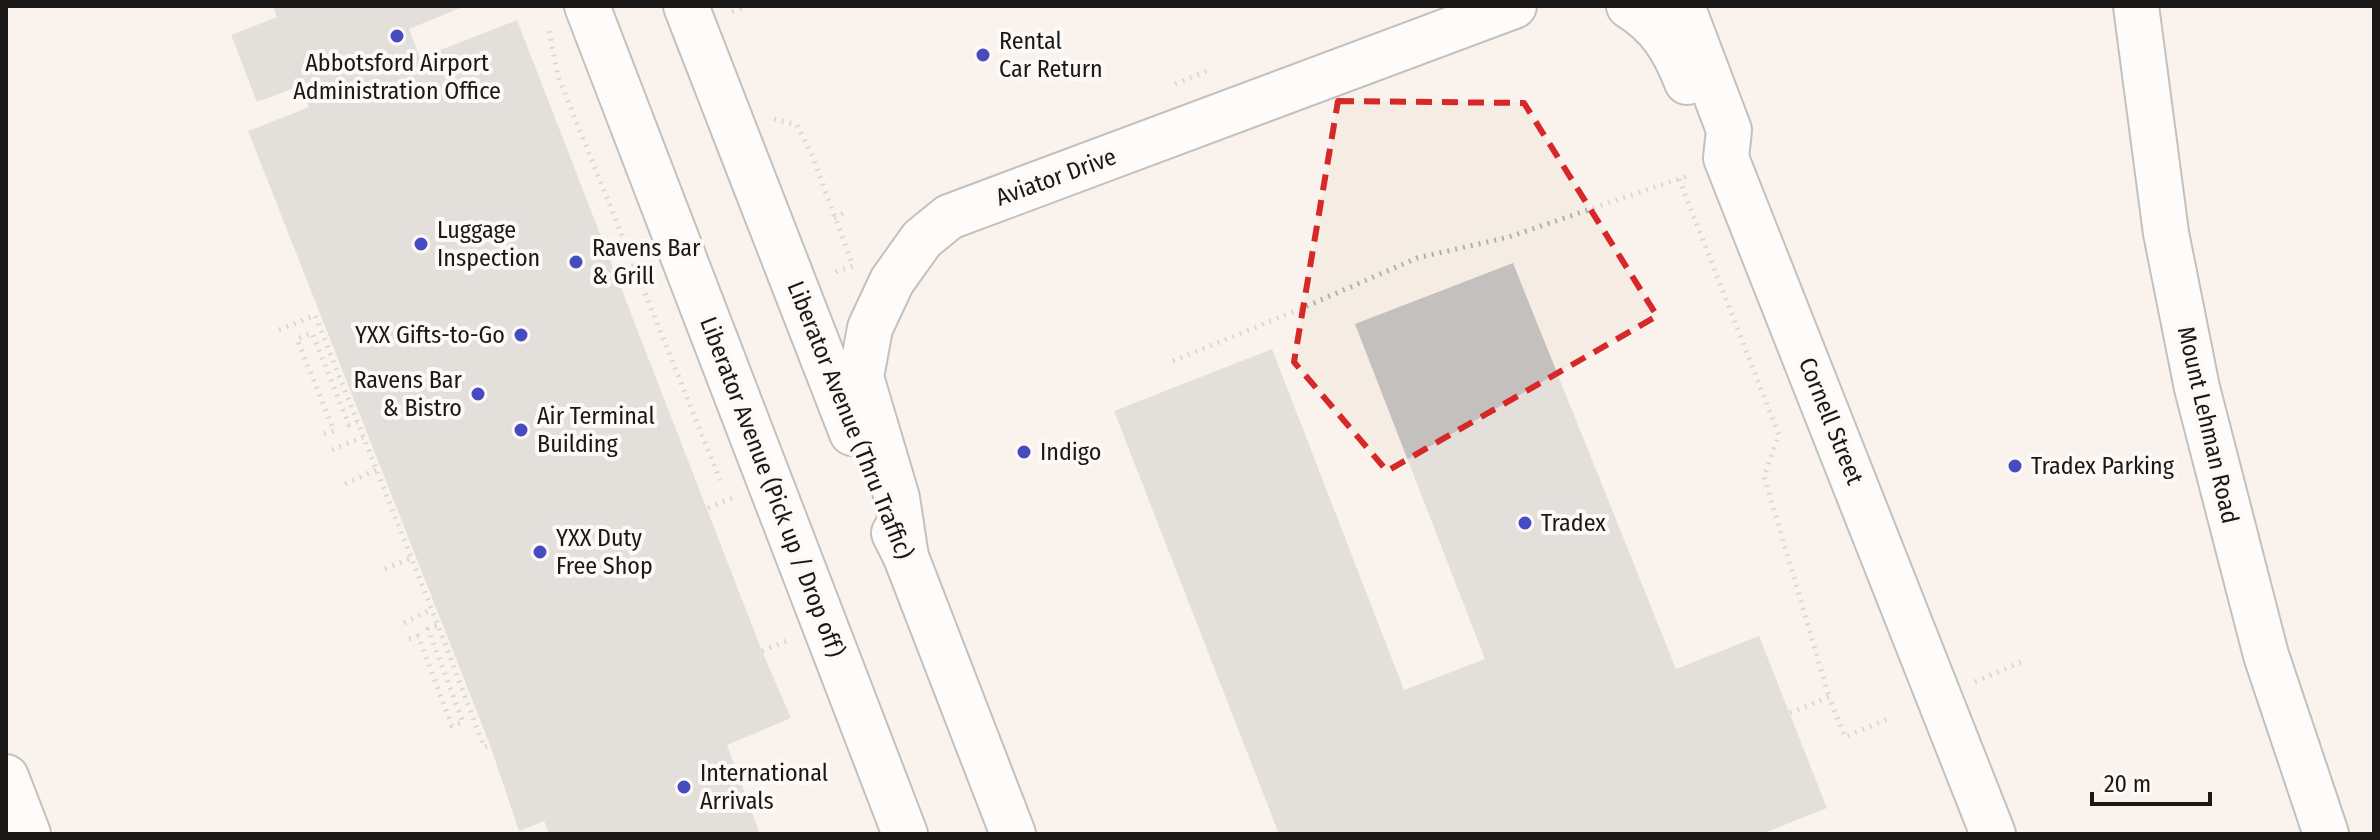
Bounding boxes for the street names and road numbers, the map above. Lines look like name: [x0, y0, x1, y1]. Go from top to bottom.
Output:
street label: Aviator Drive: [992, 142, 1120, 212]
street label: Liberator Avenue (Thru Traffic): [781, 277, 919, 563]
street label: Liberator Avenue (Pick up / Drop off): [694, 313, 850, 661]
street label: Mount Lehman Road: [2172, 324, 2244, 526]
street label: Cornell Street: [1793, 353, 1869, 489]

